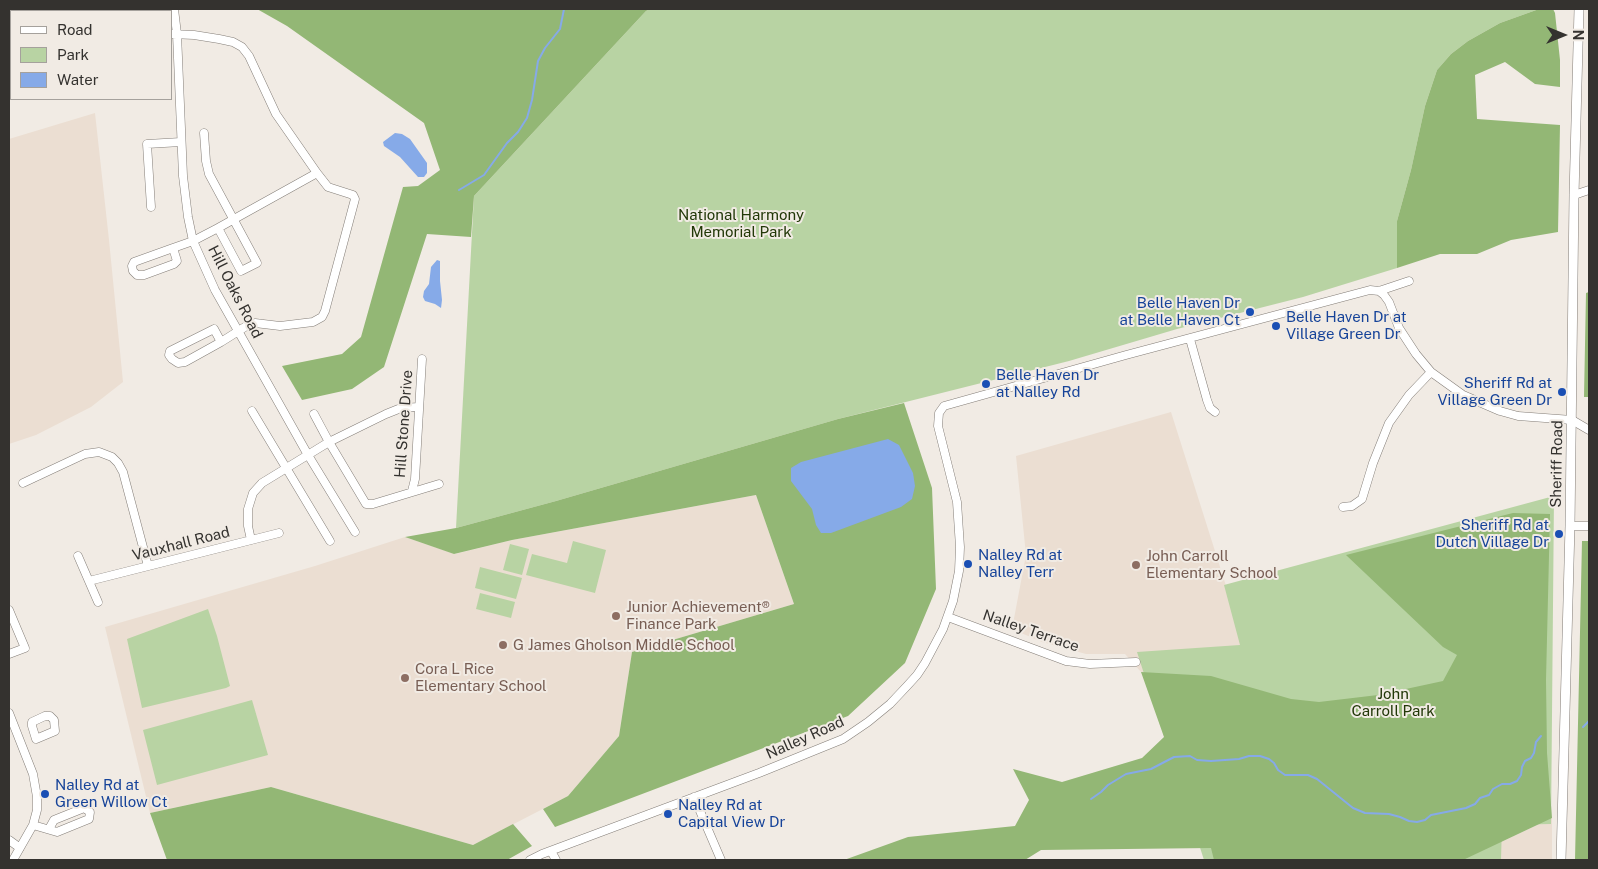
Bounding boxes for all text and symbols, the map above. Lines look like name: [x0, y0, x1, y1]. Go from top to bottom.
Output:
legend: [10, 10, 172, 100]
north arrow: [1538, 10, 1588, 60]
text: Road: [57, 21, 93, 38]
text: N: [1570, 30, 1586, 40]
text: Park: [57, 46, 89, 63]
text: Water: [57, 71, 99, 88]
park label: National Harmony Memorial Park: [678, 206, 804, 241]
street label: Hill Oaks Road: [204, 242, 266, 342]
place label: Belle Haven Dr at Belle Haven Ct: [1119, 294, 1240, 329]
marker: Belle Haven Dr at Belle Haven Ct: [1244, 306, 1256, 318]
place label: Belle Haven Dr at Village Green Dr: [1286, 308, 1407, 343]
marker: Belle Haven Dr at Village Green Dr: [1270, 320, 1282, 332]
place label: Belle Haven Dr at Nalley Rd: [996, 366, 1099, 401]
street label: Hill Stone Drive: [391, 369, 417, 479]
place label: Sheriff Rd at Village Green Dr: [1437, 374, 1552, 409]
marker: Belle Haven Dr at Nalley Rd: [980, 378, 992, 390]
marker: Sheriff Rd at Village Green Dr: [1556, 386, 1568, 398]
street label: Sheriff Road: [1547, 420, 1567, 508]
place label: Sheriff Rd at Dutch Village Dr: [1435, 516, 1549, 551]
street label: Vauxhall Road: [130, 523, 232, 565]
marker: Sheriff Rd at Dutch Village Dr: [1553, 528, 1565, 540]
place label: Nalley Rd at Nalley Terr: [978, 546, 1062, 581]
place label: John Carroll Elementary School: [1146, 547, 1278, 582]
marker: Nalley Rd at Nalley Terr: [962, 558, 974, 570]
marker: John Carroll Elementary School: [1130, 559, 1142, 571]
place label: Junior Achievement® Finance Park: [626, 598, 770, 633]
street label: Nalley Terrace: [980, 606, 1082, 656]
marker: Junior Achievement® Finance Park: [610, 610, 622, 622]
place label: G James Gholson Middle School: [513, 636, 735, 654]
marker: G James Gholson Middle School: [497, 639, 509, 651]
place label: Cora L Rice Elementary School: [415, 660, 547, 695]
marker: Cora L Rice Elementary School: [399, 672, 411, 684]
park label: John Carroll Park: [1351, 685, 1435, 720]
street label: Nalley Road: [763, 713, 847, 763]
place label: Nalley Rd at Green Willow Ct: [55, 776, 168, 811]
marker: Nalley Rd at Green Willow Ct: [39, 788, 51, 800]
place label: Nalley Rd at Capital View Dr: [678, 796, 785, 831]
marker: Nalley Rd at Capital View Dr: [662, 808, 674, 820]

